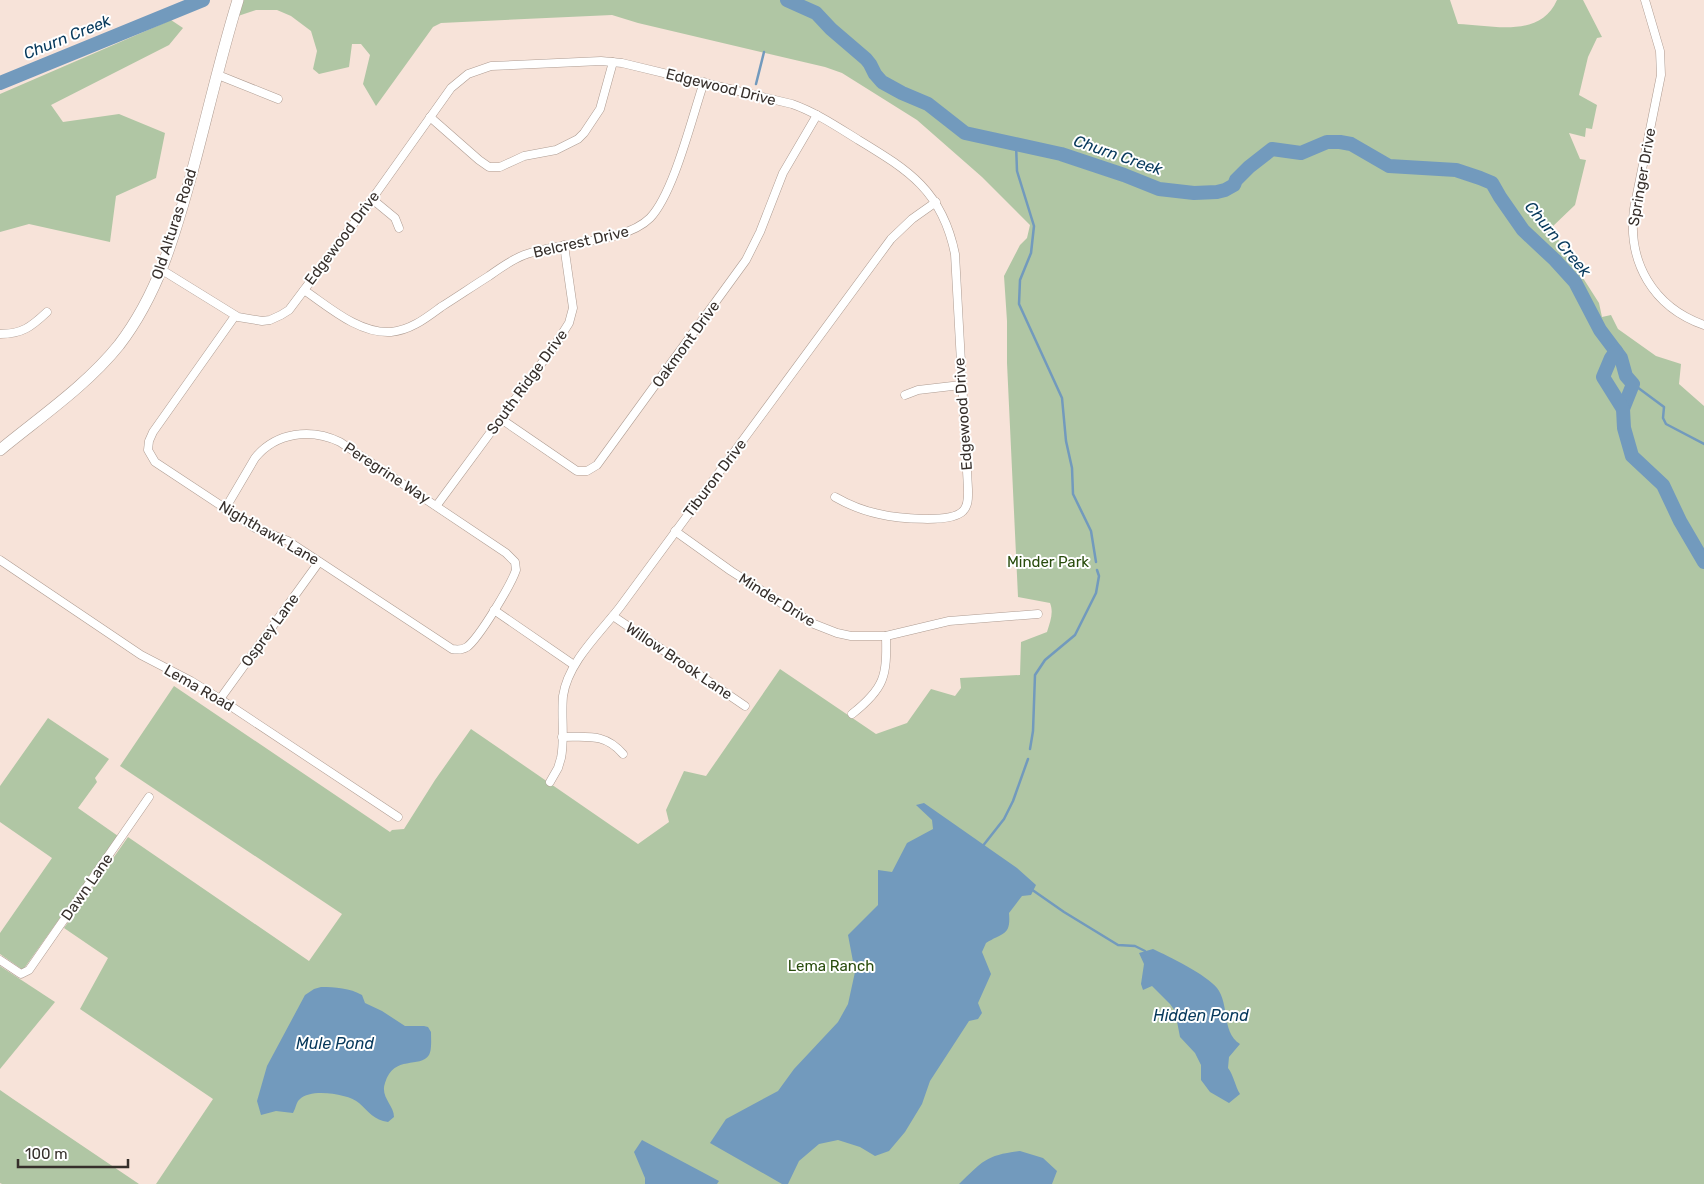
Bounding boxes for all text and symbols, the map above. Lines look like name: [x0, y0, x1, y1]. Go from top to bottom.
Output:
water label: Churn Creek: [21, 11, 114, 63]
street label: Edgewood Drive: [664, 65, 778, 109]
street label: Springer Drive: [1625, 127, 1659, 227]
water label: Churn Creek: [1071, 131, 1166, 179]
street label: Old Alturas Road: [148, 166, 200, 282]
street label: Edgewood Drive: [301, 188, 383, 288]
water label: Churn Creek: [1521, 197, 1596, 281]
street label: Belcrest Drive: [531, 222, 631, 262]
street label: Oakmont Drive: [649, 297, 723, 391]
street label: South Ridge Drive: [483, 326, 571, 438]
street label: Edgewood Drive: [950, 357, 976, 471]
street label: Tiburon Drive: [680, 435, 750, 521]
street label: Peregrine Way: [341, 438, 433, 508]
street label: Nighthawk Lane: [216, 497, 322, 569]
park label: Minder Park: [1007, 553, 1089, 571]
street label: Minder Drive: [735, 569, 819, 631]
street label: Osprey Lane: [237, 590, 303, 670]
street label: Willow Brook Lane: [622, 619, 736, 703]
street label: Lema Road: [161, 661, 237, 715]
street label: Dawn Lane: [57, 850, 117, 924]
park label: Lema Ranch: [788, 957, 874, 975]
water label: Hidden Pond: [1153, 1006, 1249, 1025]
water label: Mule Pond: [296, 1034, 374, 1053]
scale bar: [18, 1136, 128, 1168]
text: 100 m: [25, 1145, 67, 1163]

